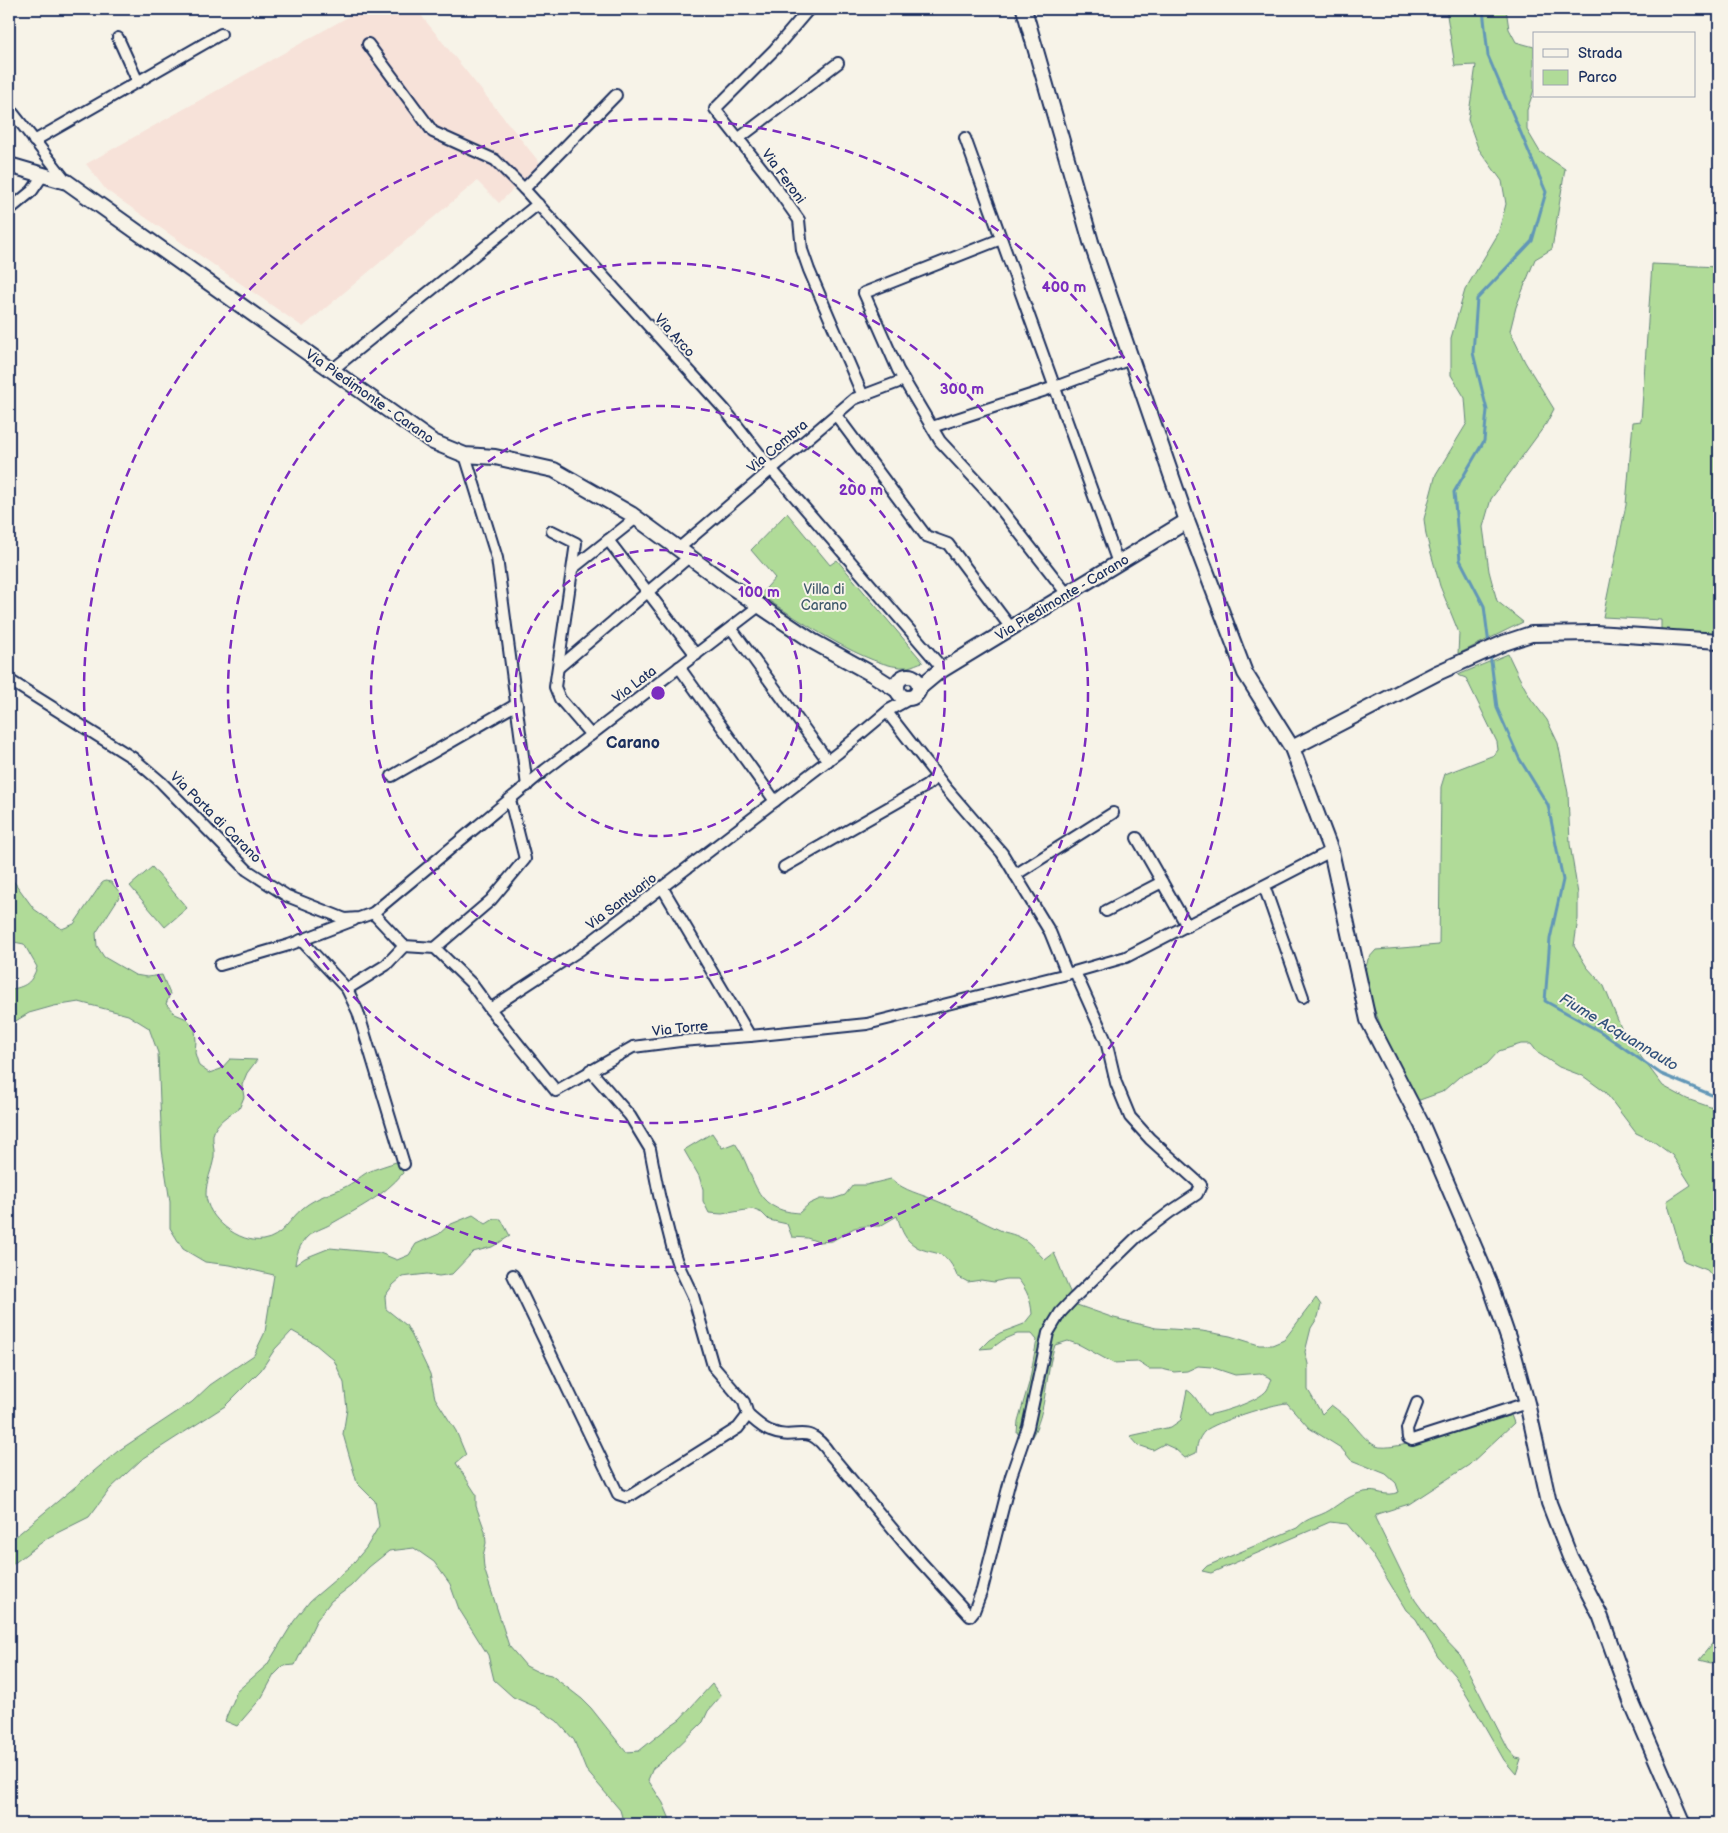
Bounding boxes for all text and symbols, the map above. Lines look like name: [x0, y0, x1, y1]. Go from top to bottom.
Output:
legend: [1533, 32, 1696, 98]
text: Strada: [1578, 44, 1622, 63]
text: Parco: [1578, 68, 1617, 87]
street label: Via Feroni: [758, 146, 809, 207]
text: 400 m: [1042, 278, 1086, 297]
street label: Via Arco: [651, 310, 698, 361]
street label: Via Piedimonte - Carano: [302, 346, 437, 447]
text: 300 m: [940, 380, 984, 399]
street label: Via Combra: [744, 416, 811, 477]
text: 200 m: [839, 481, 883, 500]
street label: Via Piedimonte - Carano: [992, 551, 1132, 644]
park label: Villa di Carano: [801, 581, 847, 614]
text: 100 m: [738, 583, 780, 602]
street label: Via Lata: [609, 662, 660, 707]
centre of rings: [649, 684, 667, 702]
district label: Carano: [606, 734, 660, 753]
street label: Via Porta di Carano: [166, 768, 265, 867]
street label: Via Santuario: [583, 869, 660, 933]
water label: Fiume Acquannauto: [1556, 990, 1682, 1075]
street label: Via Torre: [651, 1017, 709, 1040]

